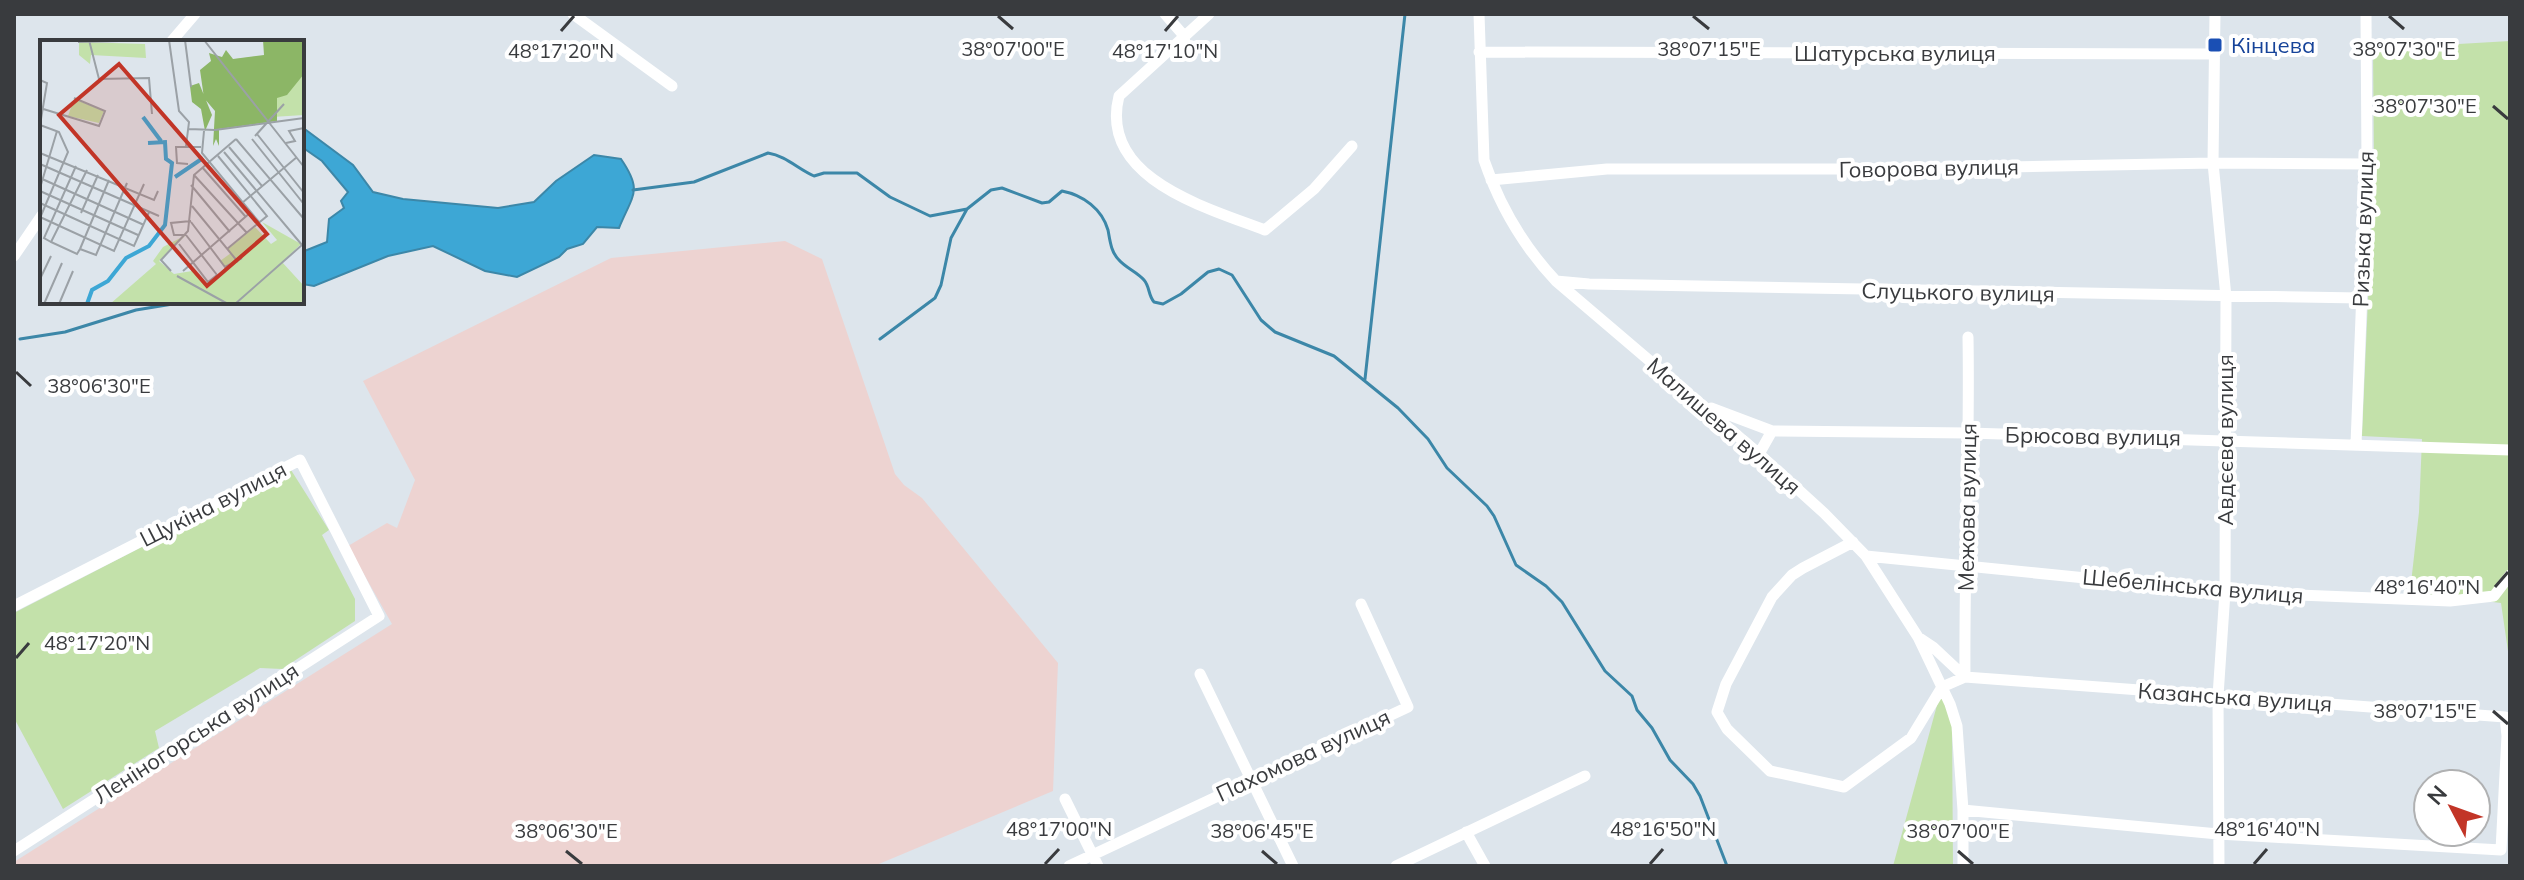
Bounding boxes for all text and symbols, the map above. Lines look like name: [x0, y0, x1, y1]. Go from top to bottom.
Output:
place label: Кінцева: [2231, 31, 2315, 59]
text: 38°07'00"E: [961, 36, 1065, 61]
text: 38°07'15"E: [1657, 36, 1761, 61]
marker: Кінцева: [2206, 36, 2224, 54]
text: 38°07'30"E: [2352, 36, 2456, 61]
text: 48°17'20"N: [508, 38, 614, 63]
text: 48°17'10"N: [1112, 38, 1218, 63]
street label: Шатурська вулиця: [1794, 39, 1996, 67]
inset map: [40, 40, 304, 304]
text: 38°07'30"E: [2373, 93, 2477, 118]
street label: Ризька вулиця: [2346, 150, 2380, 308]
street label: Говорова вулиця: [1839, 152, 2019, 184]
street label: Слуцького вулиця: [1861, 276, 2055, 308]
street label: Малишева вулиця: [1641, 351, 1807, 501]
street label: Авдєєва вулиця: [2211, 354, 2239, 526]
text: 38°06'30"E: [47, 373, 151, 398]
street label: Брюсова вулиця: [2005, 420, 2181, 452]
street label: Межова вулиця: [1952, 423, 1982, 591]
street label: Щукіна вулиця: [135, 455, 291, 553]
street label: Шебелінська вулиця: [2081, 562, 2305, 610]
text: 48°16'40"N: [2374, 574, 2480, 599]
text: 48°17'20"N: [44, 630, 150, 655]
street label: Леніногорська вулиця: [88, 656, 304, 810]
street label: Казанська вулиця: [2137, 676, 2333, 718]
text: 38°07'15"E: [2373, 698, 2477, 723]
street label: Пахомова вулиця: [1212, 702, 1394, 808]
north arrow: [2412, 768, 2492, 848]
text: N: [2421, 779, 2453, 810]
text: 48°17'00"N: [1006, 816, 1112, 841]
text: 48°16'50"N: [1610, 816, 1716, 841]
text: 48°16'40"N: [2214, 816, 2320, 841]
text: 38°06'30"E: [514, 818, 618, 843]
text: 38°06'45"E: [1210, 818, 1314, 843]
text: 38°07'00"E: [1906, 818, 2010, 843]

